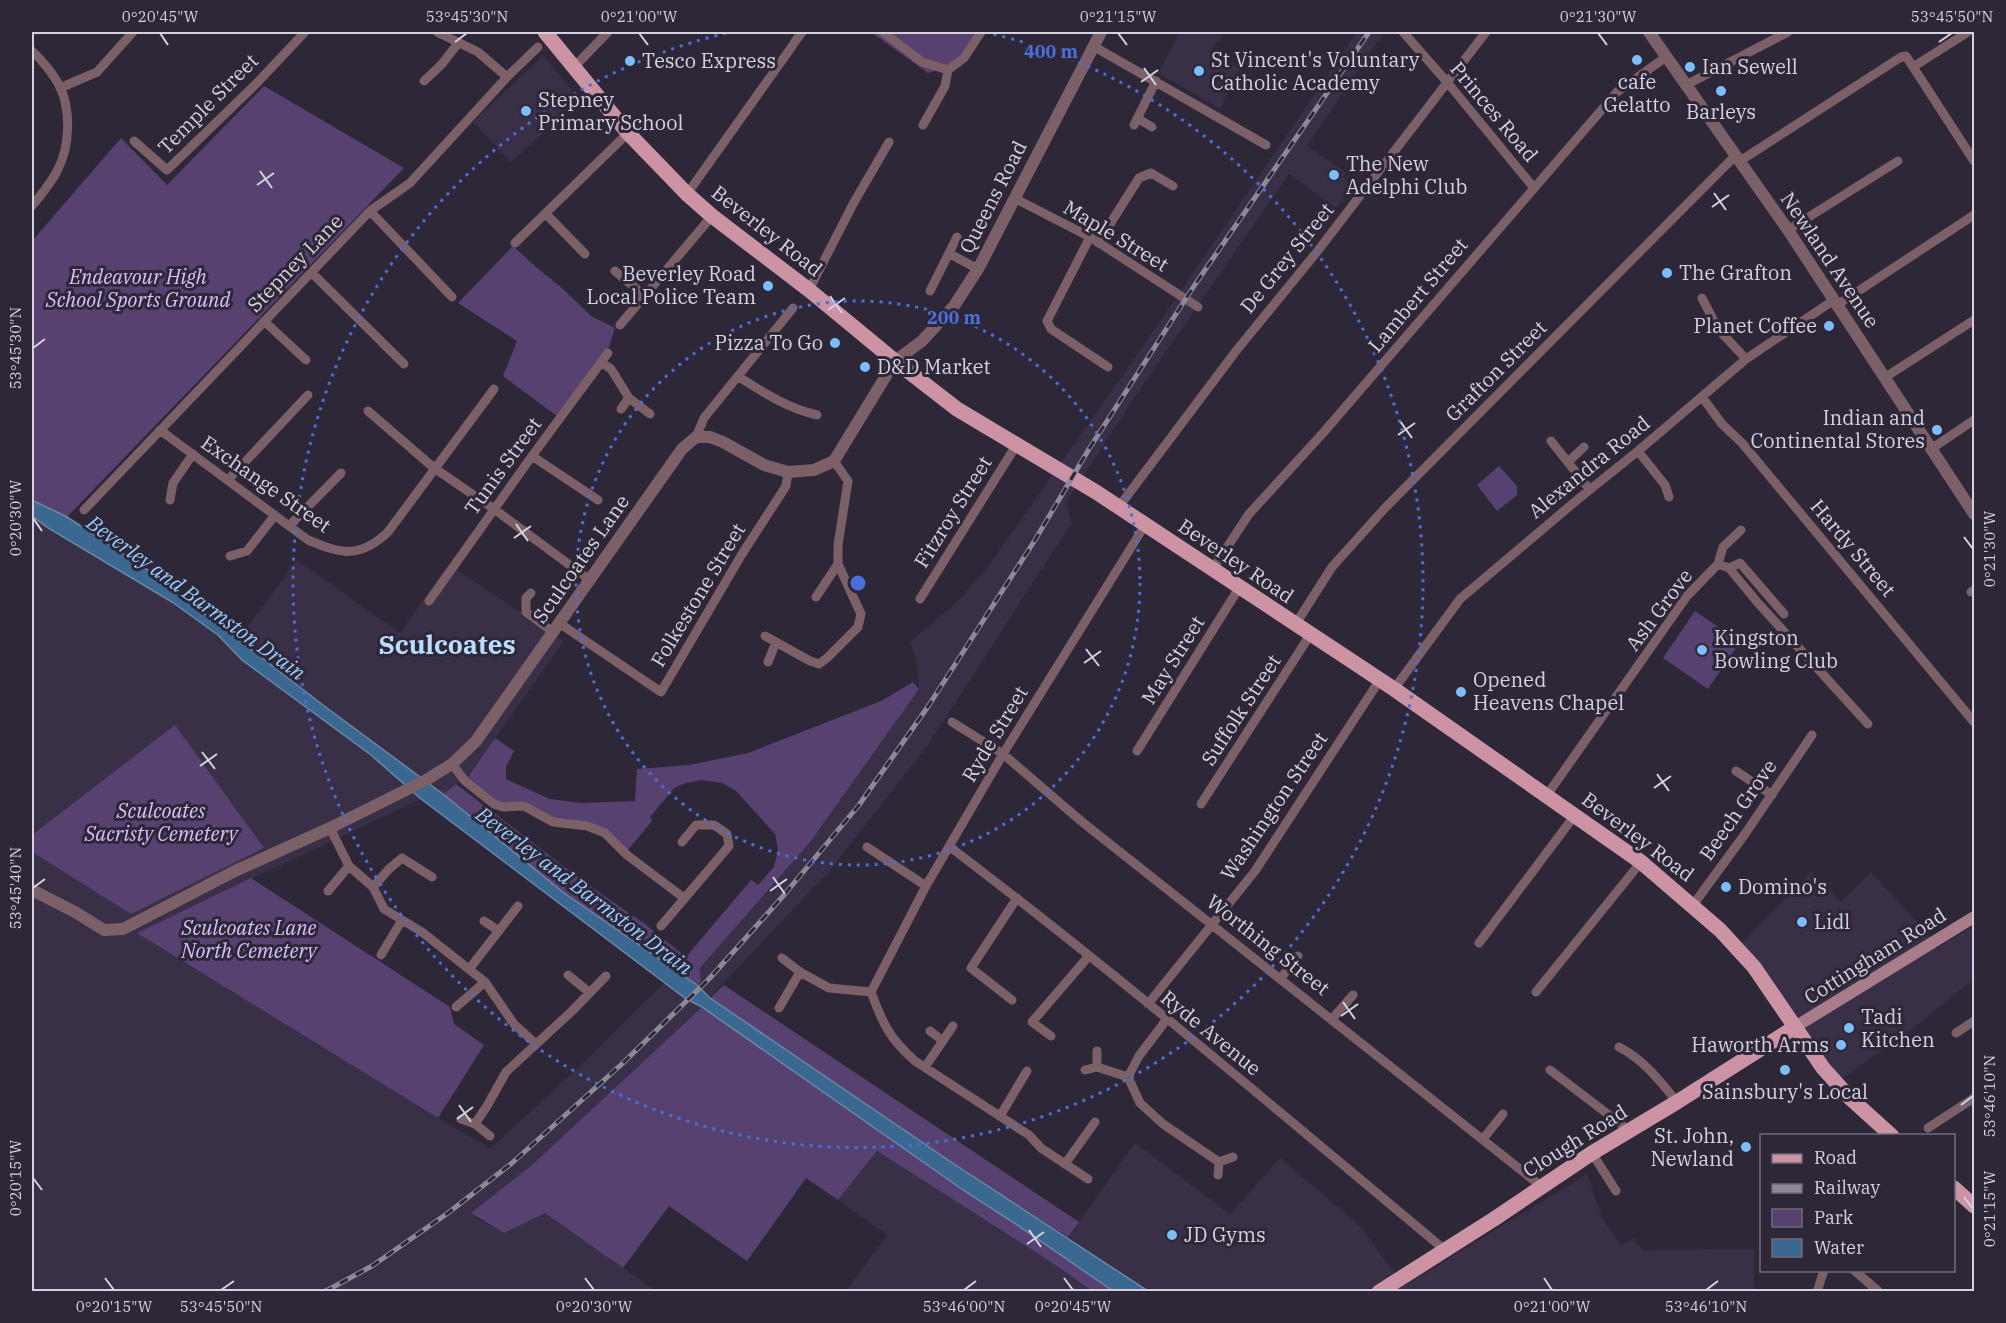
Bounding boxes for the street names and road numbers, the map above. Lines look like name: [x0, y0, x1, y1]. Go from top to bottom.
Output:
street label: Temple Street: [152, 48, 264, 160]
street label: Princes Road: [1444, 56, 1544, 168]
street label: Queens Road: [953, 136, 1033, 258]
street label: Beverley Road: [706, 179, 828, 282]
street label: Newland Avenue: [1775, 186, 1886, 333]
street label: Maple Street: [1059, 194, 1174, 278]
street label: De Grey Street: [1234, 197, 1340, 319]
street label: Stepney Lane: [241, 208, 348, 318]
street label: Lambert Street: [1362, 232, 1473, 358]
street label: Grafton Street: [1439, 314, 1552, 427]
street label: Alexandra Road: [1522, 409, 1655, 524]
street label: Tunis Street: [458, 411, 547, 520]
street label: Exchange Street: [196, 429, 336, 538]
street label: Fitzroy Street: [907, 451, 998, 573]
street label: Sculcoates Lane: [526, 489, 635, 628]
street label: Hardy Street: [1805, 493, 1902, 602]
street label: Beverley Road: [1173, 512, 1299, 609]
street label: Folkestone Street: [644, 518, 751, 672]
street label: Ash Grove: [1619, 563, 1698, 656]
street label: May Street: [1135, 610, 1210, 709]
street label: Suffolk Street: [1195, 649, 1287, 771]
street label: Ryde Street: [955, 681, 1034, 787]
street label: Washington Street: [1214, 726, 1333, 885]
street label: Beech Grove: [1693, 754, 1782, 866]
street label: Beverley Road: [1577, 786, 1700, 888]
street label: Worthing Street: [1201, 888, 1335, 1001]
street label: Cottingham Road: [1799, 901, 1951, 1010]
street label: Ryde Avenue: [1156, 984, 1267, 1081]
street label: Clough Road: [1517, 1098, 1632, 1183]

